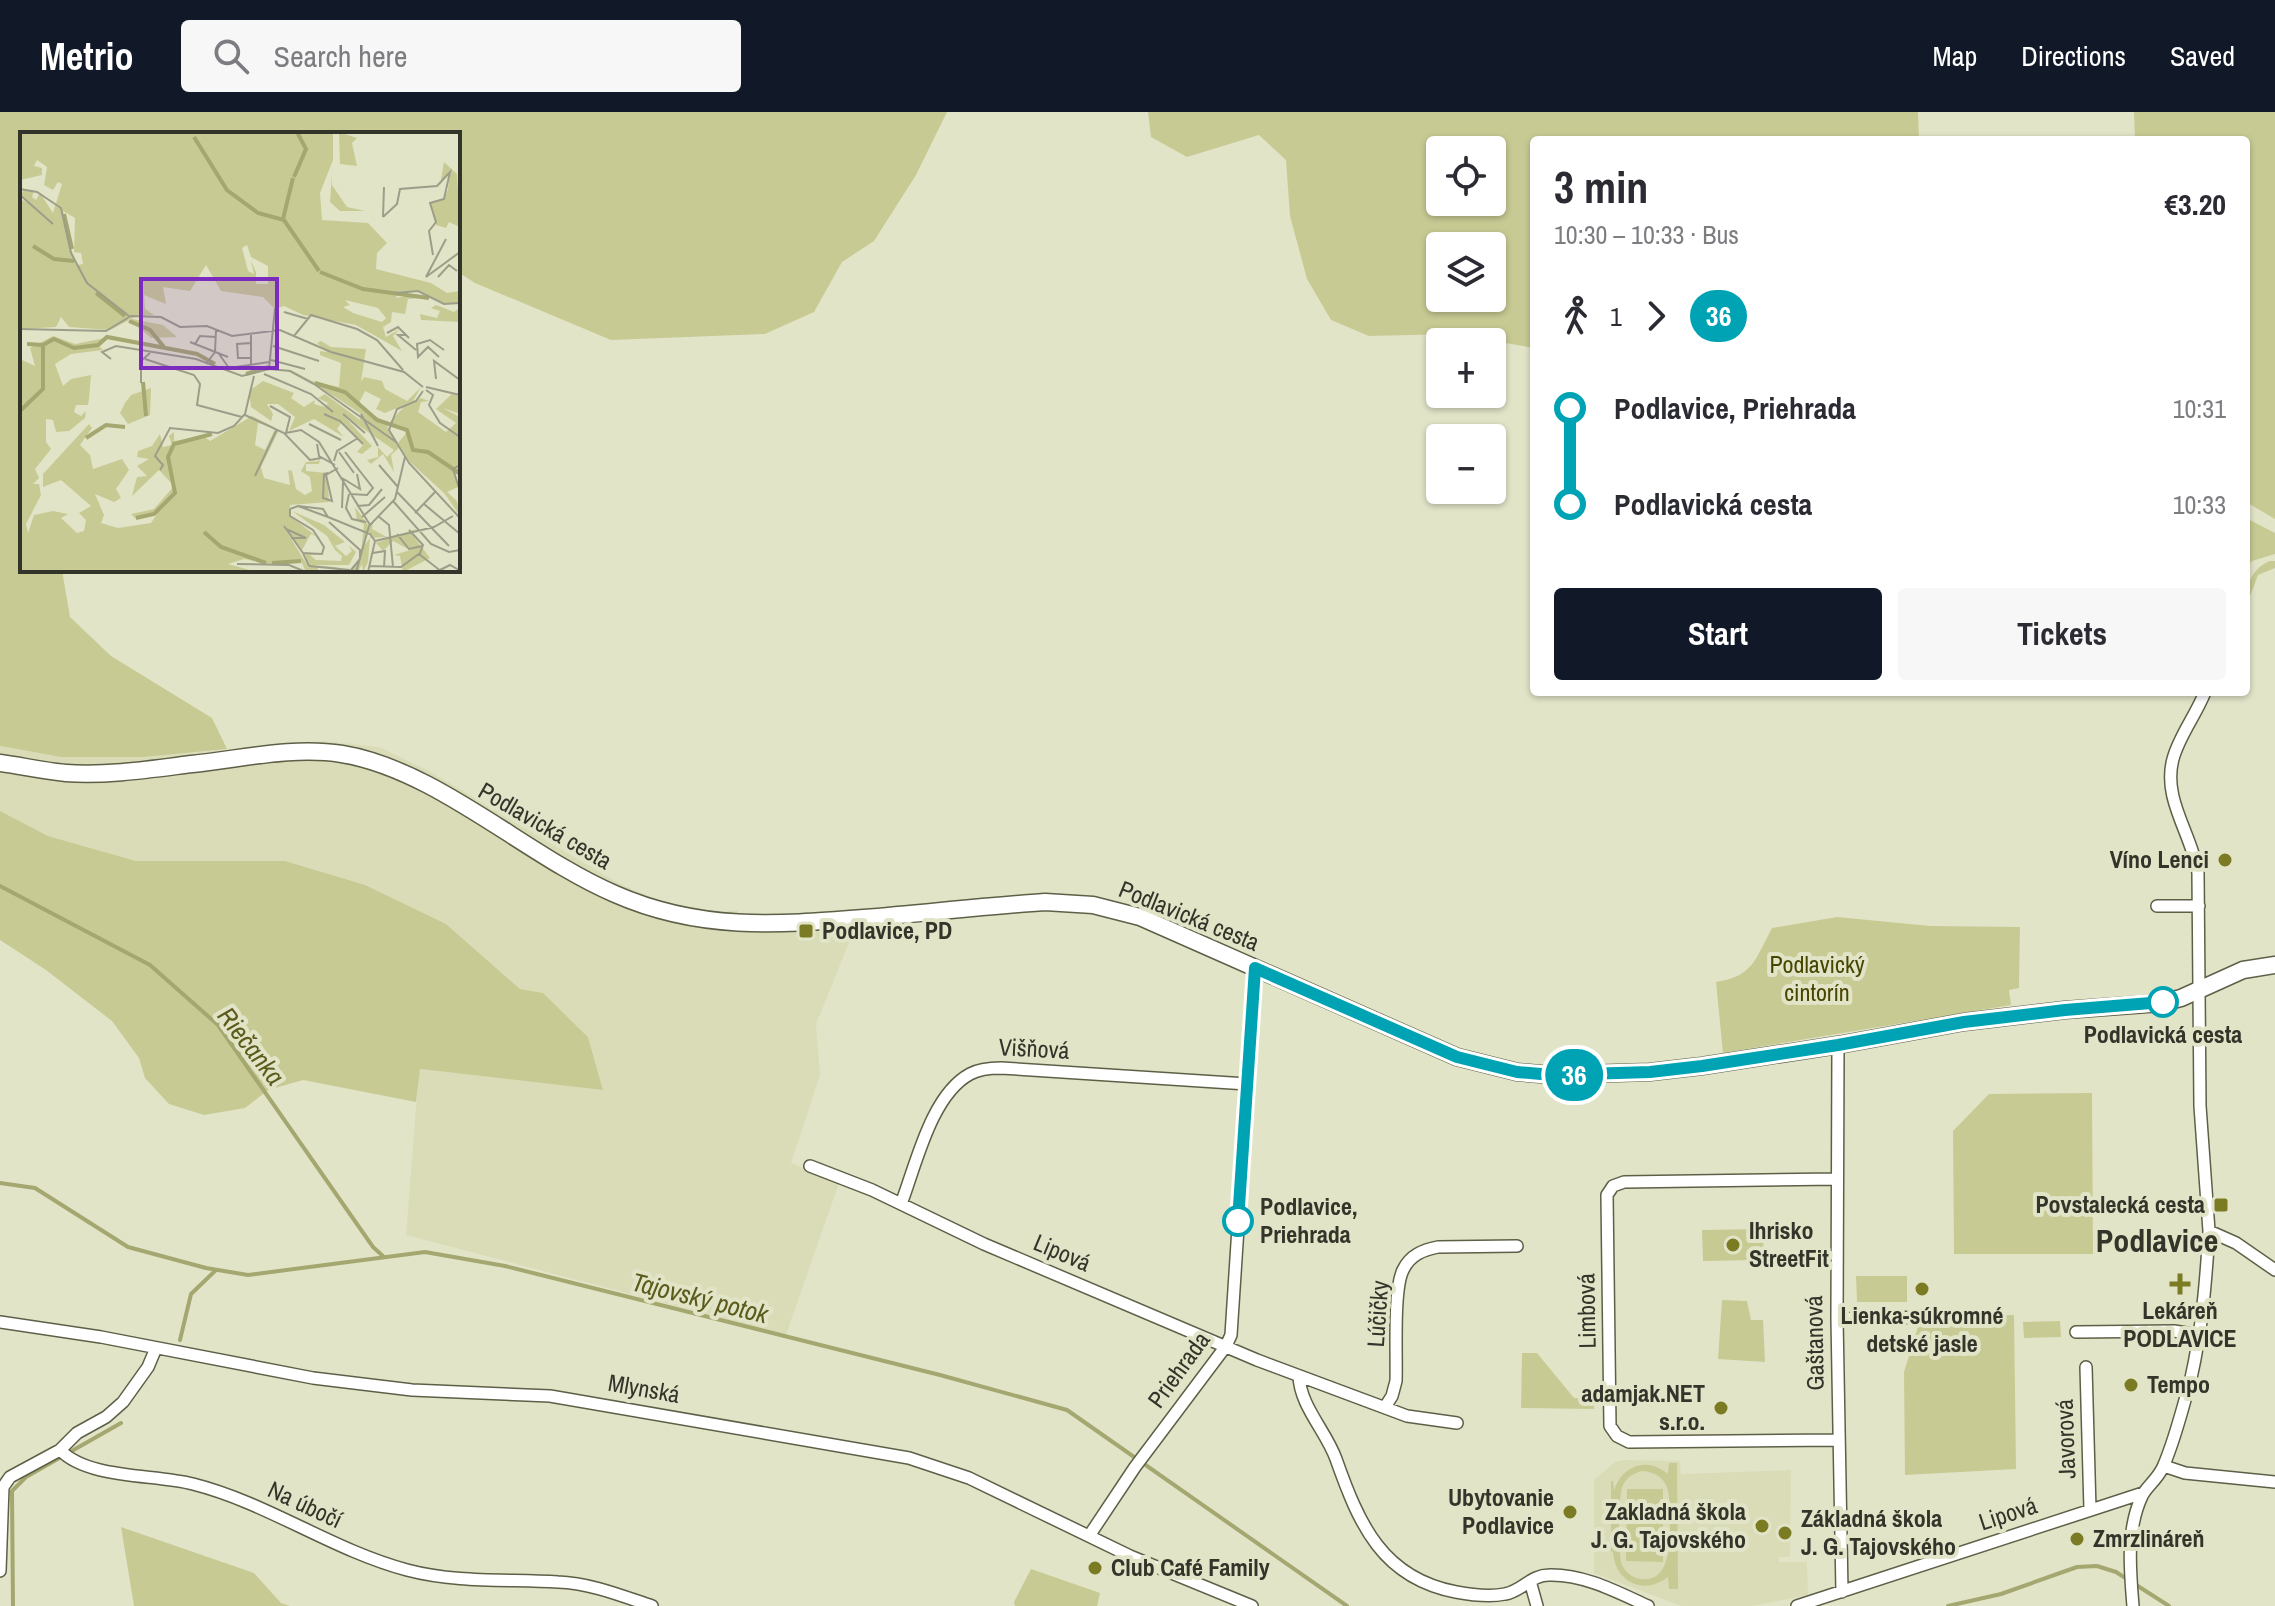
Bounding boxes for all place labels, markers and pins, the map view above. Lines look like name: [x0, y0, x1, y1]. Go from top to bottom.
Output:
place label: Víno Lenci: [2110, 843, 2209, 875]
marker: Víno Lenci: [2216, 851, 2234, 869]
place label: Podlavice, PD: [822, 914, 952, 946]
marker: Podlavice, PD: [797, 922, 815, 940]
marker: Podlavická cesta: [2148, 987, 2178, 1017]
place label: Podlavická cesta: [2084, 1018, 2242, 1050]
place label: Povstalecká cesta: [2035, 1188, 2205, 1220]
place label: Podlavice, Priehrada: [1260, 1190, 1357, 1250]
marker: Povstalecká cesta: [2212, 1196, 2230, 1214]
marker: Podlavice, Priehrada: [1223, 1206, 1253, 1236]
place label: Ihrisko StreetFit: [1749, 1214, 1829, 1274]
marker: Ihrisko StreetFit: [1724, 1236, 1742, 1254]
marker: Lekáreň PODLAVICE: [2171, 1275, 2189, 1293]
marker: Lienka-súkromné detské jasle: [1913, 1280, 1931, 1298]
place label: Lekáreň PODLAVICE: [2123, 1294, 2237, 1354]
place label: Lienka-súkromné detské jasle: [1841, 1299, 2004, 1359]
place label: Tempo: [2147, 1368, 2210, 1400]
marker: Tempo: [2122, 1376, 2140, 1394]
place label: adamjak.NET s.r.o.: [1581, 1377, 1705, 1437]
marker: adamjak.NET s.r.o.: [1712, 1399, 1730, 1417]
place label: Ubytovanie Podlavice: [1448, 1481, 1554, 1541]
place label: Zakladná škola J. G. Tajovského: [1591, 1495, 1746, 1555]
place label: Základná škola J. G. Tajovského: [1801, 1502, 1956, 1562]
marker: Ubytovanie Podlavice: [1561, 1503, 1579, 1521]
marker: Zakladná škola J. G. Tajovského: [1753, 1517, 1771, 1535]
place label: Zmrzlináreň: [2093, 1522, 2205, 1554]
marker: Základná škola J. G. Tajovského: [1776, 1524, 1794, 1542]
marker: Zmrzlináreň: [2068, 1530, 2086, 1548]
place label: Club Café Family: [1111, 1551, 1270, 1583]
marker: Club Café Family: [1086, 1559, 1104, 1577]

